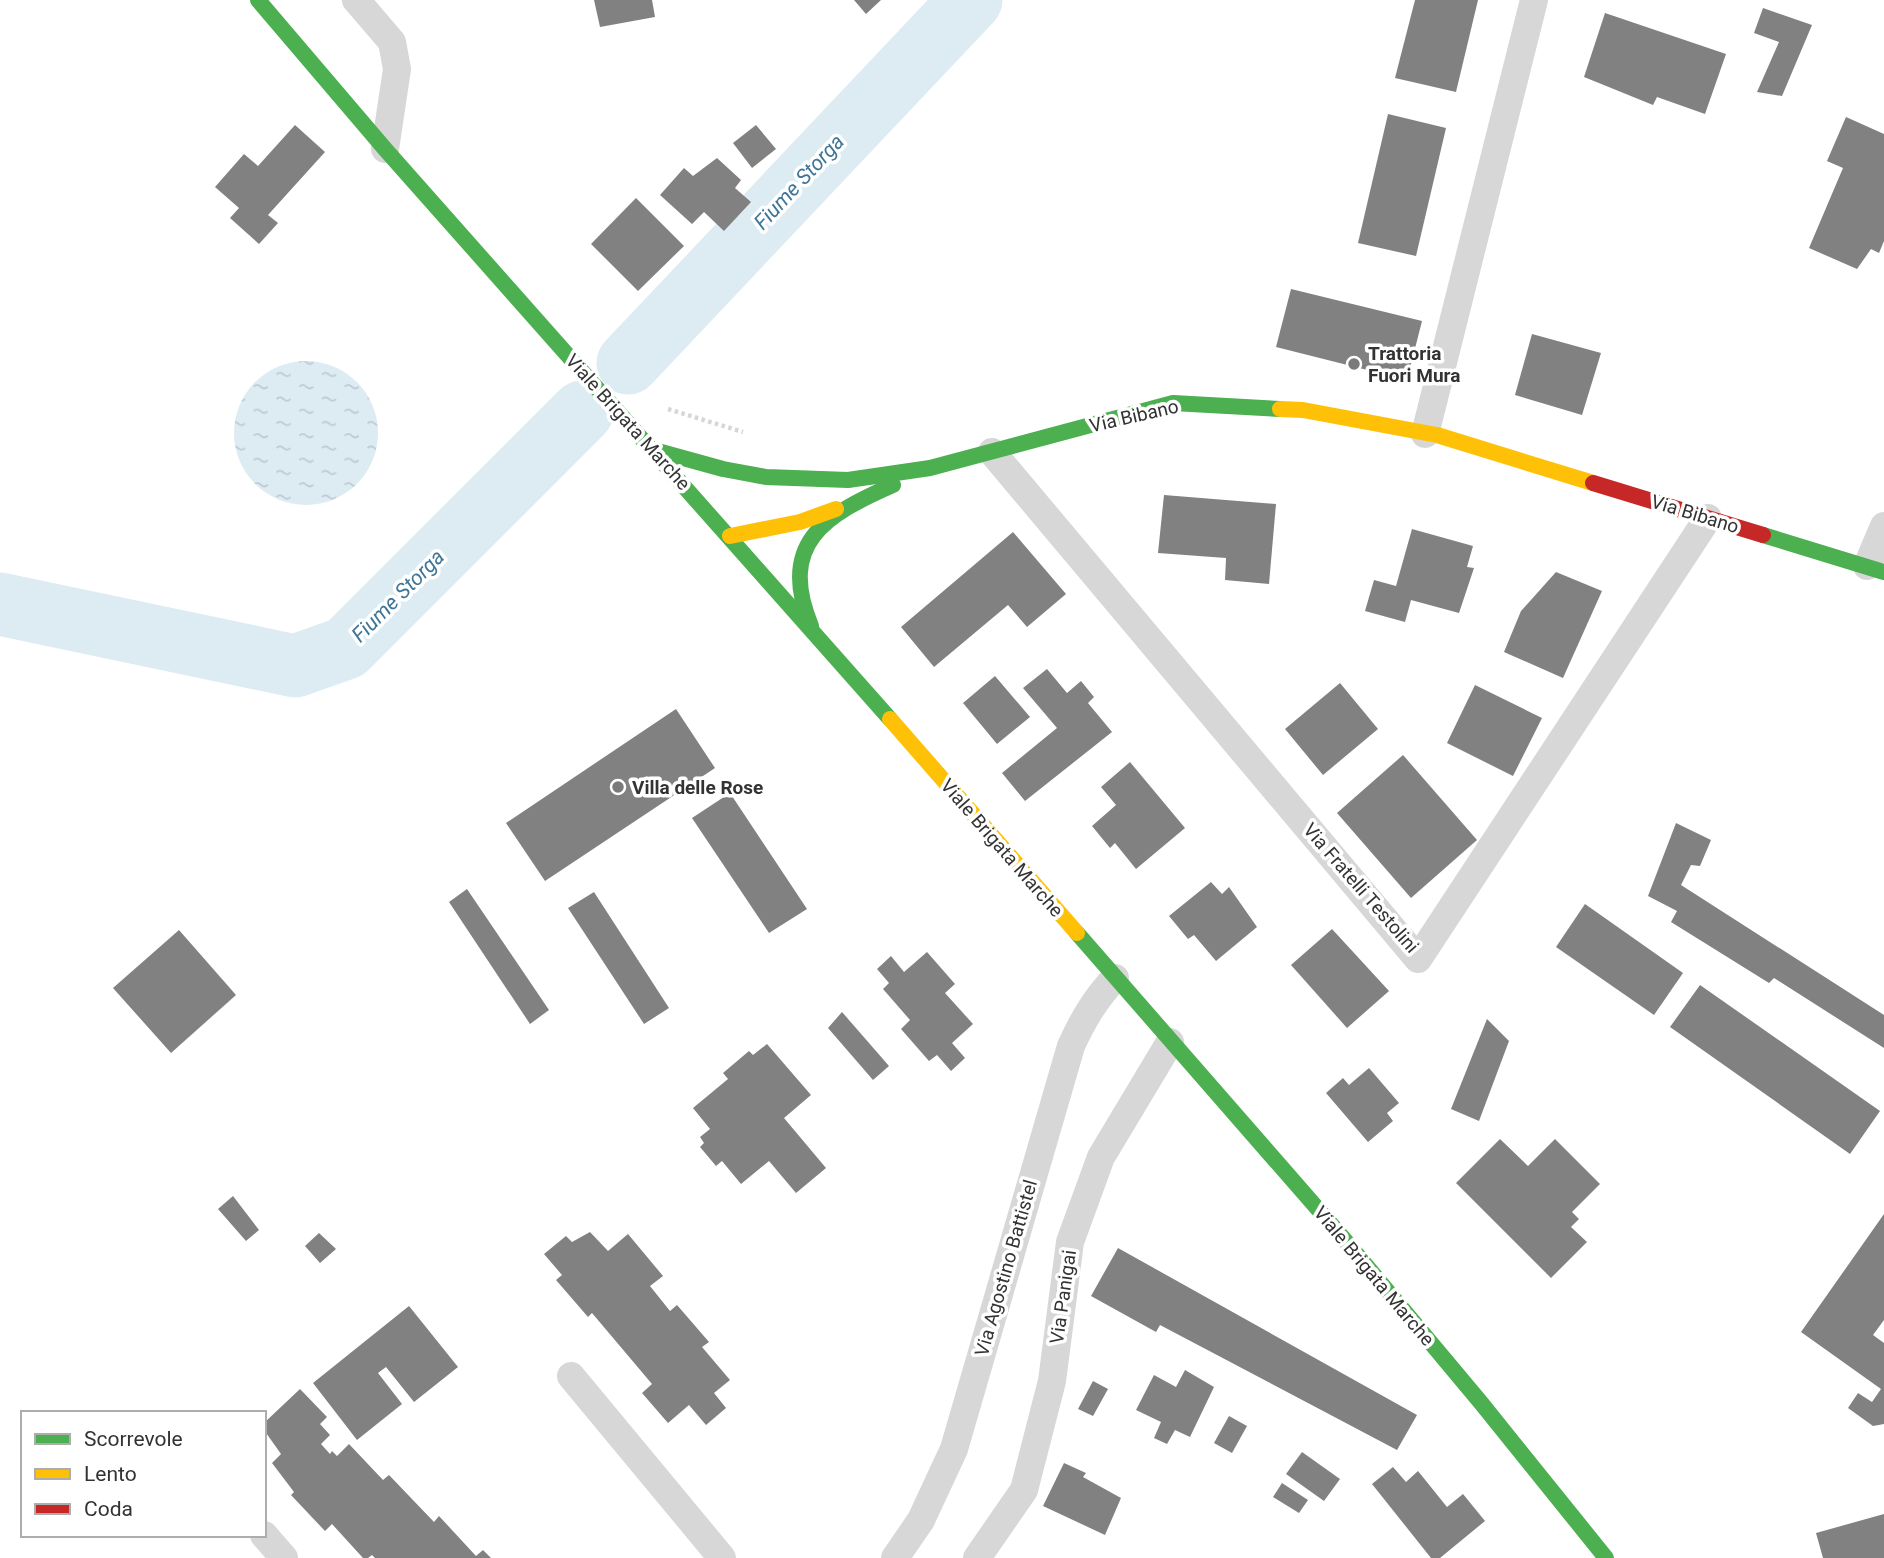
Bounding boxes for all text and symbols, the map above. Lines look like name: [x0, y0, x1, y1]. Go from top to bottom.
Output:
water label: Fiume Storga: [749, 130, 849, 234]
place label: Trattoria Fuori Mura: [1368, 342, 1460, 387]
street label: Viale Brigata Marche: [561, 349, 695, 495]
marker: Trattoria Fuori Mura: [1346, 356, 1362, 372]
street label: Via Bibano: [1087, 395, 1181, 437]
street label: Via Bibano: [1648, 490, 1742, 538]
water label: Fiume Storga: [347, 545, 449, 647]
street label: Viale Brigata Marche: [936, 774, 1068, 922]
place label: Villa delle Rose: [632, 776, 763, 799]
marker: Villa delle Rose: [610, 779, 626, 795]
street label: Via Fratelli Testolini: [1298, 818, 1424, 958]
street label: Via Agostino Battistel: [970, 1177, 1042, 1359]
street label: Viale Brigata Marche: [1309, 1201, 1439, 1351]
street label: Via Panigai: [1045, 1248, 1081, 1346]
legend: [21, 1411, 266, 1537]
text: Scorrevole: [84, 1427, 183, 1451]
text: Lento: [84, 1462, 137, 1486]
text: Coda: [84, 1497, 133, 1521]

